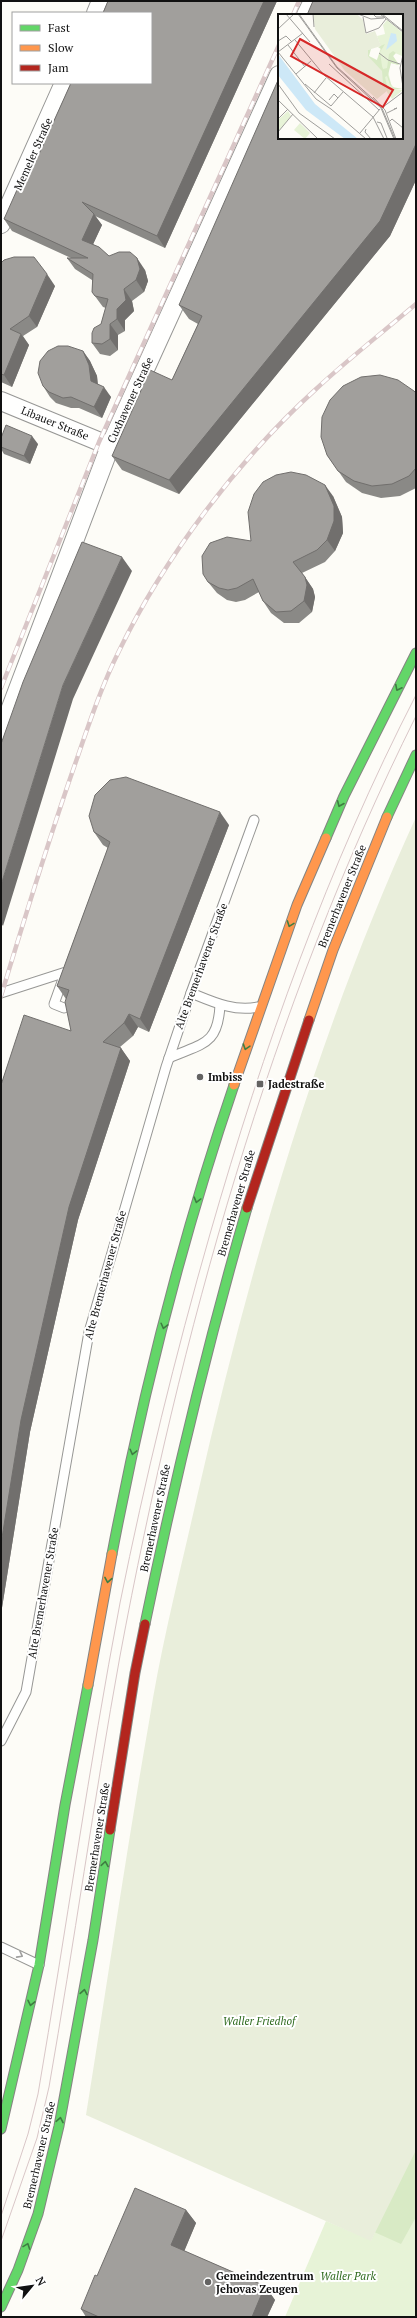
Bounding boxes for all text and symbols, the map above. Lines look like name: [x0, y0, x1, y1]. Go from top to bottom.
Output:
legend: [12, 12, 152, 84]
inset map: [278, 14, 403, 139]
text: Fast: [48, 20, 71, 35]
text: Slow: [48, 40, 74, 55]
text: Jam: [48, 60, 69, 75]
street label: Memeler Straße: [11, 115, 55, 193]
street label: Cuxhavener Straße: [104, 354, 156, 445]
street label: Libauer Straße: [19, 403, 91, 443]
one-way arrow: [395, 684, 403, 691]
one-way arrow: [337, 800, 345, 808]
street label: Bremerhavener Straße: [315, 842, 369, 950]
street label: Alte Bremerhavener Straße: [172, 901, 230, 1031]
one-way arrow: [286, 921, 295, 928]
one-way arrow: [243, 1043, 251, 1050]
place label: Imbiss: [208, 1070, 242, 1084]
marker: Imbiss: [195, 1072, 205, 1082]
place label: Jadestraße: [268, 1077, 325, 1091]
marker: Jadestraße: [255, 1079, 265, 1089]
street label: Bremerhavener Straße: [214, 1148, 258, 1258]
one-way arrow: [193, 1197, 202, 1204]
street label: Alte Bremerhavener Straße: [81, 1208, 129, 1341]
one-way arrow: [160, 1323, 168, 1329]
one-way arrow: [129, 1449, 137, 1455]
street label: Bremerhavener Straße: [137, 1462, 173, 1573]
street label: Alte Bremerhavener Straße: [25, 1526, 62, 1660]
one-way arrow: [104, 1577, 113, 1583]
street label: Bremerhavener Straße: [81, 1781, 113, 1892]
one-way arrow: [100, 1861, 109, 1867]
one-way arrow: [16, 1951, 23, 1958]
one-way arrow: [79, 1989, 87, 1995]
one-way arrow: [27, 2000, 35, 2007]
park label: Waller Friedhof: [223, 2014, 298, 2028]
street label: Bremerhavener Straße: [20, 2099, 58, 2210]
one-way arrow: [56, 2117, 64, 2123]
one-way arrow: [22, 2242, 30, 2249]
north arrow: [12, 2266, 52, 2306]
place label: Gemeindezentrum Jehovas Zeugen: [216, 2269, 314, 2296]
park label: Waller Park: [320, 2269, 376, 2283]
text: N: [33, 2274, 49, 2289]
marker: Gemeindezentrum Jehovas Zeugen: [203, 2277, 213, 2287]

